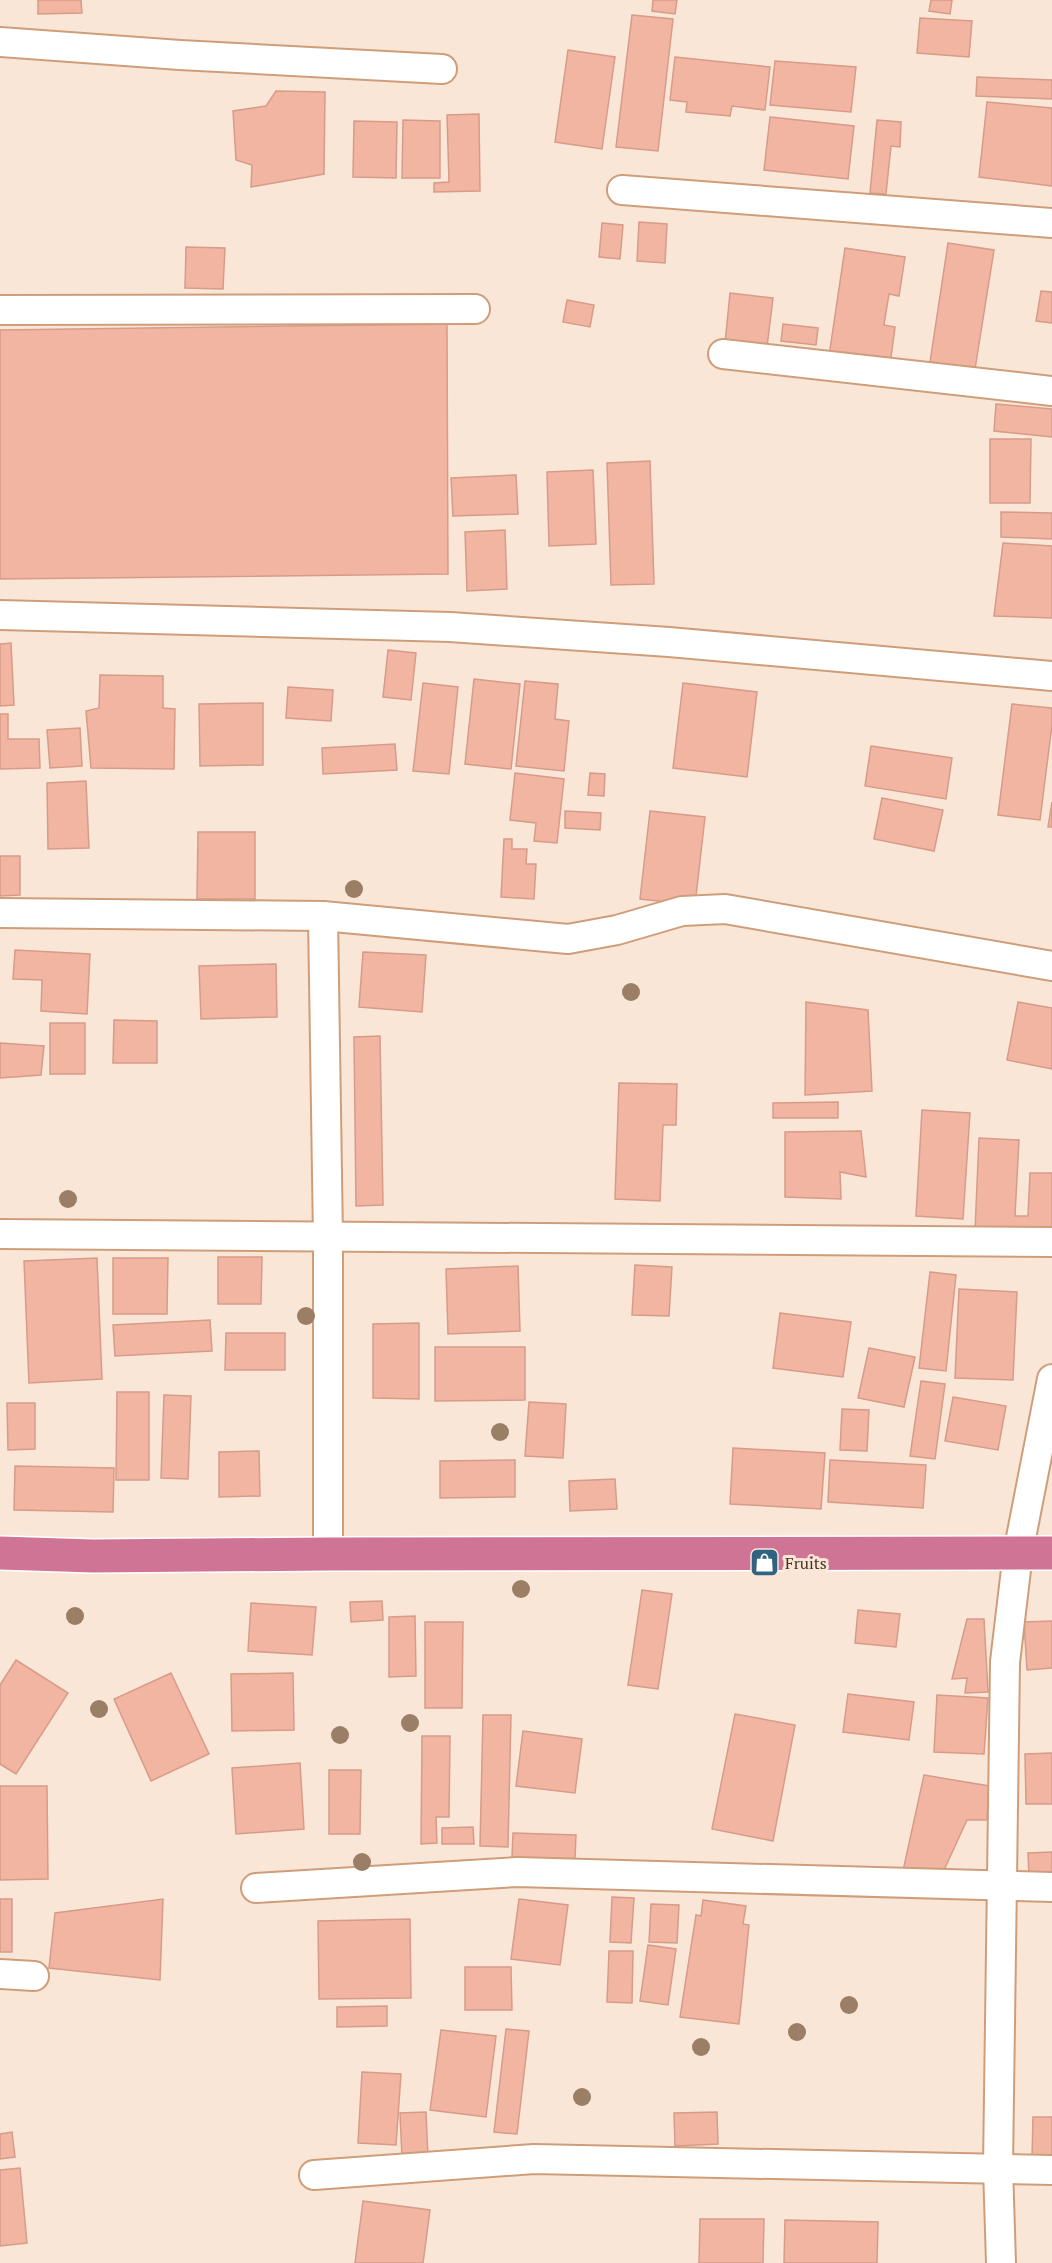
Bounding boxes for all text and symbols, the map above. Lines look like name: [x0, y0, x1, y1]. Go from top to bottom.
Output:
shop icon: Fruits: [748, 1547, 780, 1579]
place label: Fruits: [785, 1552, 827, 1574]

